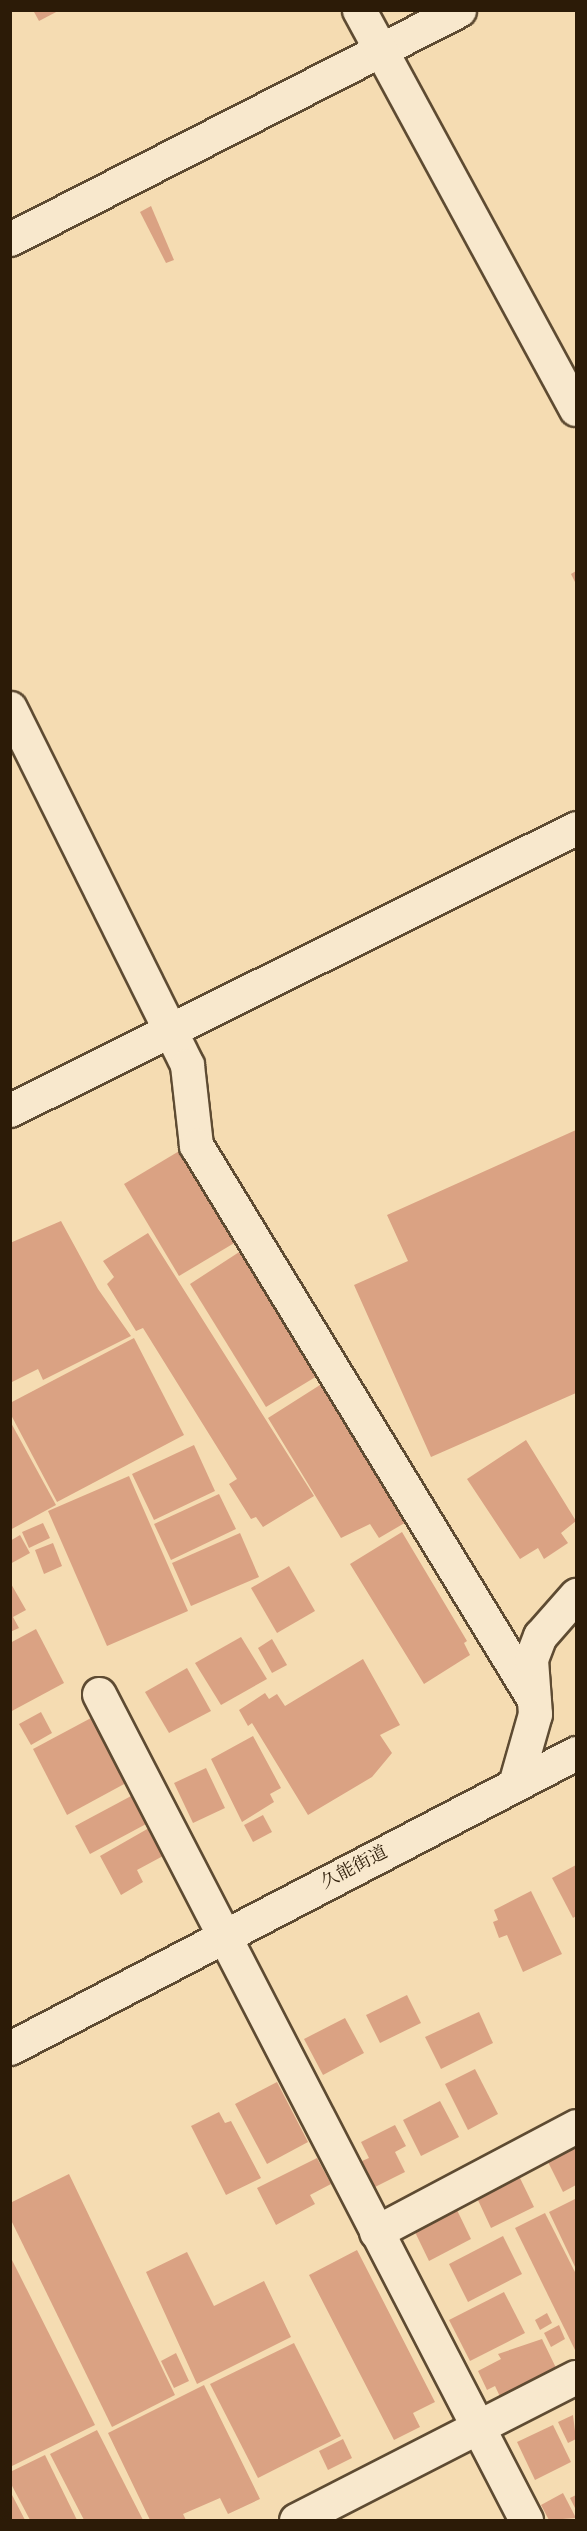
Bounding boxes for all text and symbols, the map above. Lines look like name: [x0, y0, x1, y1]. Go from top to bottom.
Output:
street label: 久能街道: [317, 1841, 391, 1893]

